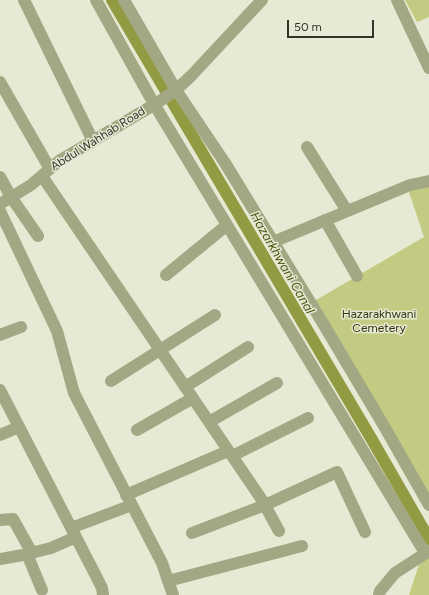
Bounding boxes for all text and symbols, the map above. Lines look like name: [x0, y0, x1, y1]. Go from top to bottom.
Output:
scale bar: [289, 12, 376, 38]
text: 50 m: [294, 20, 322, 34]
street label: Abdul Wahhab Road: [48, 104, 148, 174]
water label: Hazarkhwani Canal: [246, 209, 318, 317]
park label: Hazarakhwani Cemetery: [342, 307, 416, 335]

